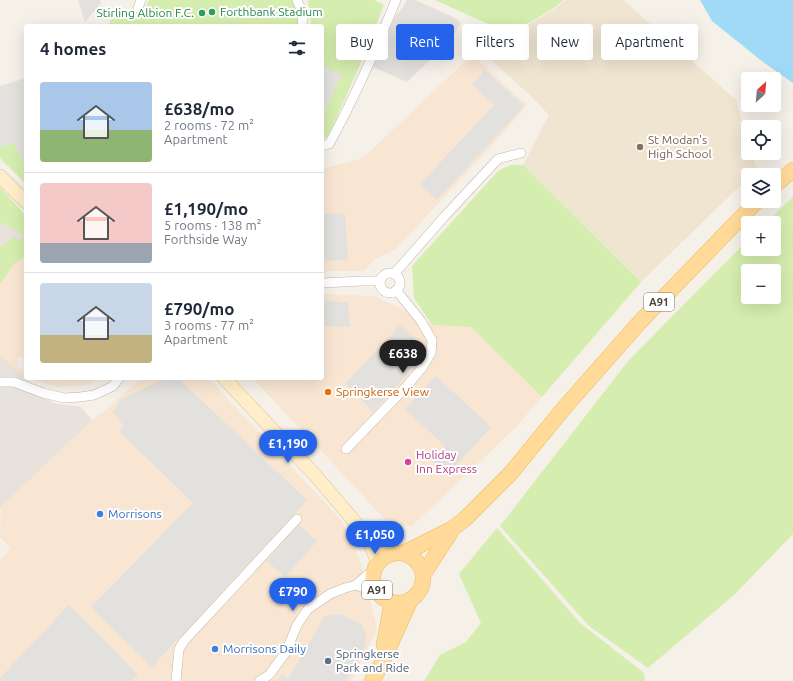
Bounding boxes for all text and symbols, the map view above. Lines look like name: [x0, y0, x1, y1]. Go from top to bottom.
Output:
place label: Forthbank Stadium: [220, 5, 323, 18]
place label: Stirling Albion F.C.: [97, 6, 194, 19]
marker: Forthbank Stadium: [207, 7, 217, 17]
marker: Stirling Albion F.C.: [197, 8, 207, 18]
chip: Buy: [336, 24, 388, 60]
chip: Rent: [396, 24, 454, 60]
chip: Filters: [462, 24, 529, 60]
chip: New: [537, 24, 593, 60]
chip: Apartment: [601, 24, 698, 60]
icon: filters: [286, 37, 308, 59]
text: 4 homes: [40, 39, 106, 58]
north arrow: [741, 72, 781, 112]
map controls: [741, 72, 781, 304]
icon: home: [72, 98, 120, 146]
text: £638/mo: [164, 99, 234, 118]
text: 2 rooms · 72 m²: [164, 118, 254, 132]
button: locate: [741, 120, 781, 160]
text: Apartment: [164, 132, 228, 146]
place label: St Modan's High School: [648, 133, 712, 160]
marker: St Modan's High School: [635, 142, 645, 152]
button: layers: [741, 168, 781, 208]
icon: home: [72, 199, 120, 247]
text: £1,190/mo: [164, 199, 248, 218]
button: +: [741, 216, 781, 256]
text: 5 rooms · 138 m²: [164, 218, 261, 232]
text: Forthside Way: [164, 232, 247, 246]
button: −: [741, 264, 781, 304]
road number: A91: [644, 293, 674, 311]
icon: home: [72, 299, 120, 347]
text: £790/mo: [164, 299, 234, 318]
text: 3 rooms · 77 m²: [164, 318, 254, 332]
text: Apartment: [164, 332, 228, 346]
pin: £638: [379, 340, 427, 374]
text: £638: [388, 346, 418, 360]
place label: Springkerse View: [336, 385, 430, 398]
marker: Springkerse View: [323, 387, 333, 397]
pin: £1,190: [255, 430, 321, 464]
text: £1,190: [268, 436, 308, 450]
place label: Holiday Inn Express: [416, 448, 477, 475]
marker: Holiday Inn Express: [403, 457, 413, 467]
place label: Morrisons: [108, 507, 162, 520]
marker: Morrisons: [95, 509, 105, 519]
pin: £1,050: [342, 521, 408, 555]
text: £1,050: [355, 527, 395, 541]
pin: £790: [269, 578, 317, 612]
road number: A91: [362, 581, 392, 599]
text: £790: [278, 584, 308, 598]
place label: Morrisons Daily: [223, 642, 306, 655]
marker: Morrisons Daily: [210, 644, 220, 654]
place label: Springkerse Park and Ride: [336, 647, 409, 674]
marker: Springkerse Park and Ride: [323, 656, 333, 666]

